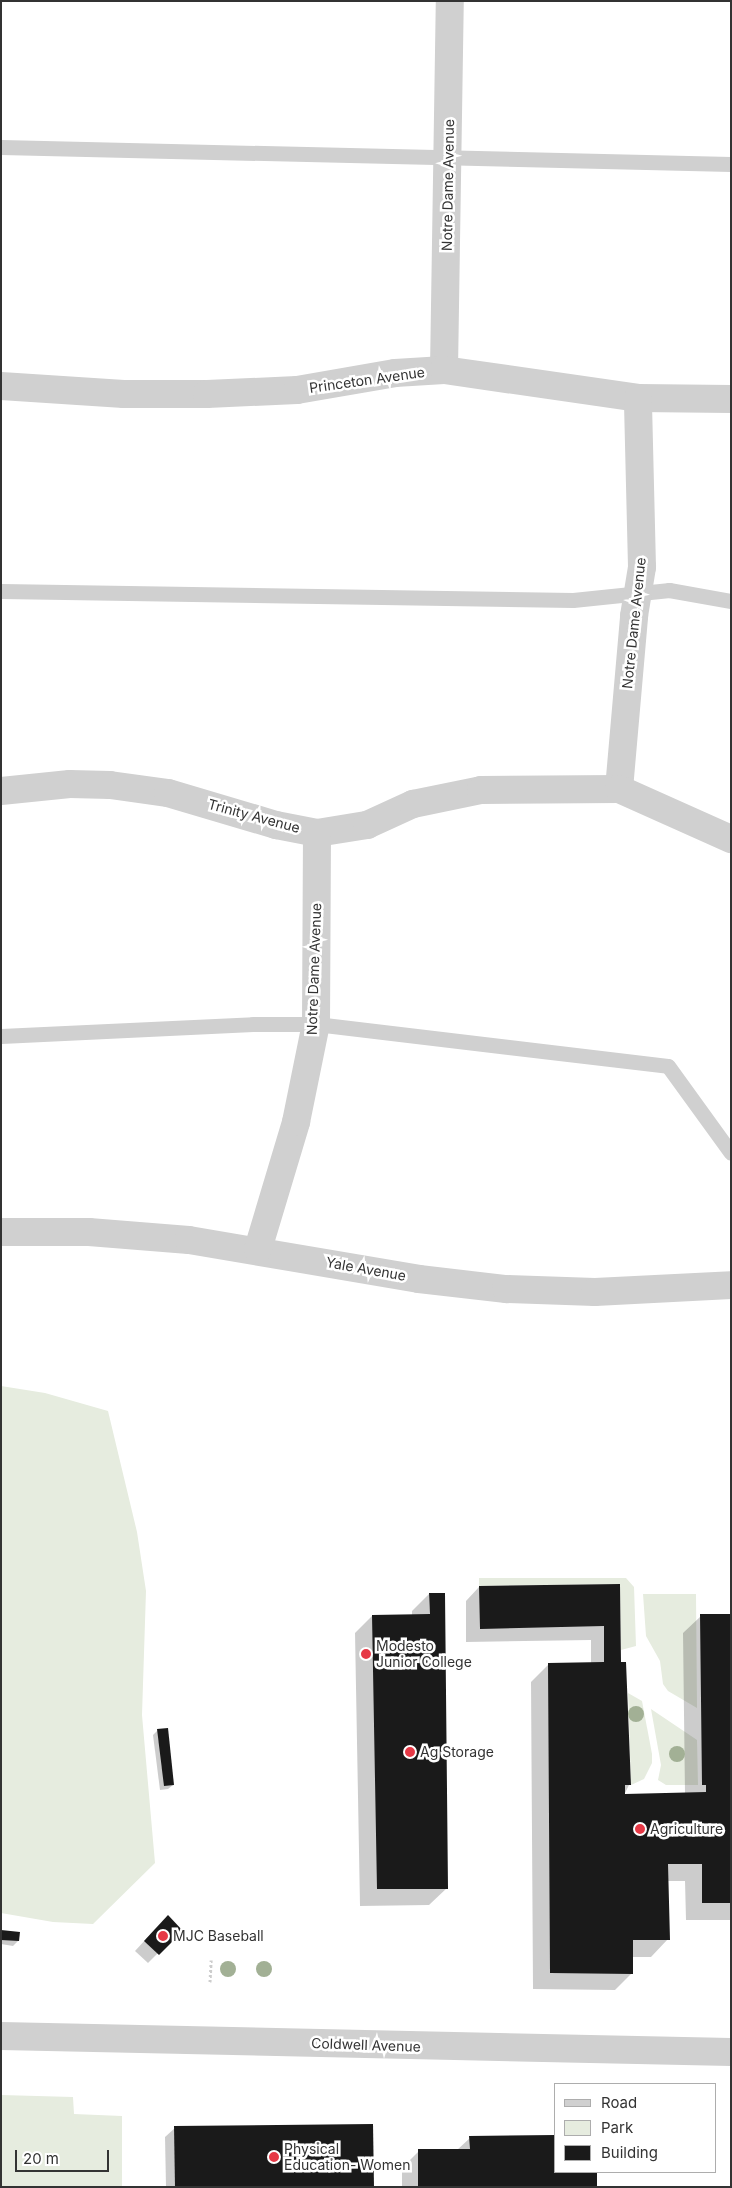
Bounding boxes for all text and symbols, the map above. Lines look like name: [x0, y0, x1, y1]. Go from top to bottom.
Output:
street label: Notre Dame Avenue: [438, 119, 458, 251]
street label: Princeton Avenue: [308, 364, 426, 396]
street label: Notre Dame Avenue: [619, 556, 649, 690]
street label: Trinity Avenue: [206, 796, 302, 836]
street label: Notre Dame Avenue: [303, 903, 325, 1035]
street label: Yale Avenue: [325, 1254, 407, 1284]
place label: Modesto Junior College: [376, 1638, 472, 1670]
marker: Modesto Junior College: [360, 1648, 372, 1660]
place label: Ag Storage: [420, 1744, 494, 1760]
marker: Ag Storage: [404, 1746, 416, 1758]
place label: Agriculture: [650, 1821, 723, 1837]
marker: Agriculture: [634, 1823, 646, 1835]
place label: MJC Baseball: [173, 1928, 264, 1944]
marker: MJC Baseball: [157, 1930, 169, 1942]
street label: Coldwell Avenue: [311, 2035, 421, 2055]
legend: [554, 2083, 717, 2173]
text: Road: [601, 2093, 637, 2112]
text: Park: [601, 2118, 633, 2137]
scale bar: [18, 2140, 111, 2172]
place label: Physical Education- Women: [284, 2141, 410, 2174]
text: Building: [601, 2143, 658, 2162]
text: 20 m: [23, 2149, 59, 2168]
marker: Physical Education- Women: [268, 2151, 280, 2163]

